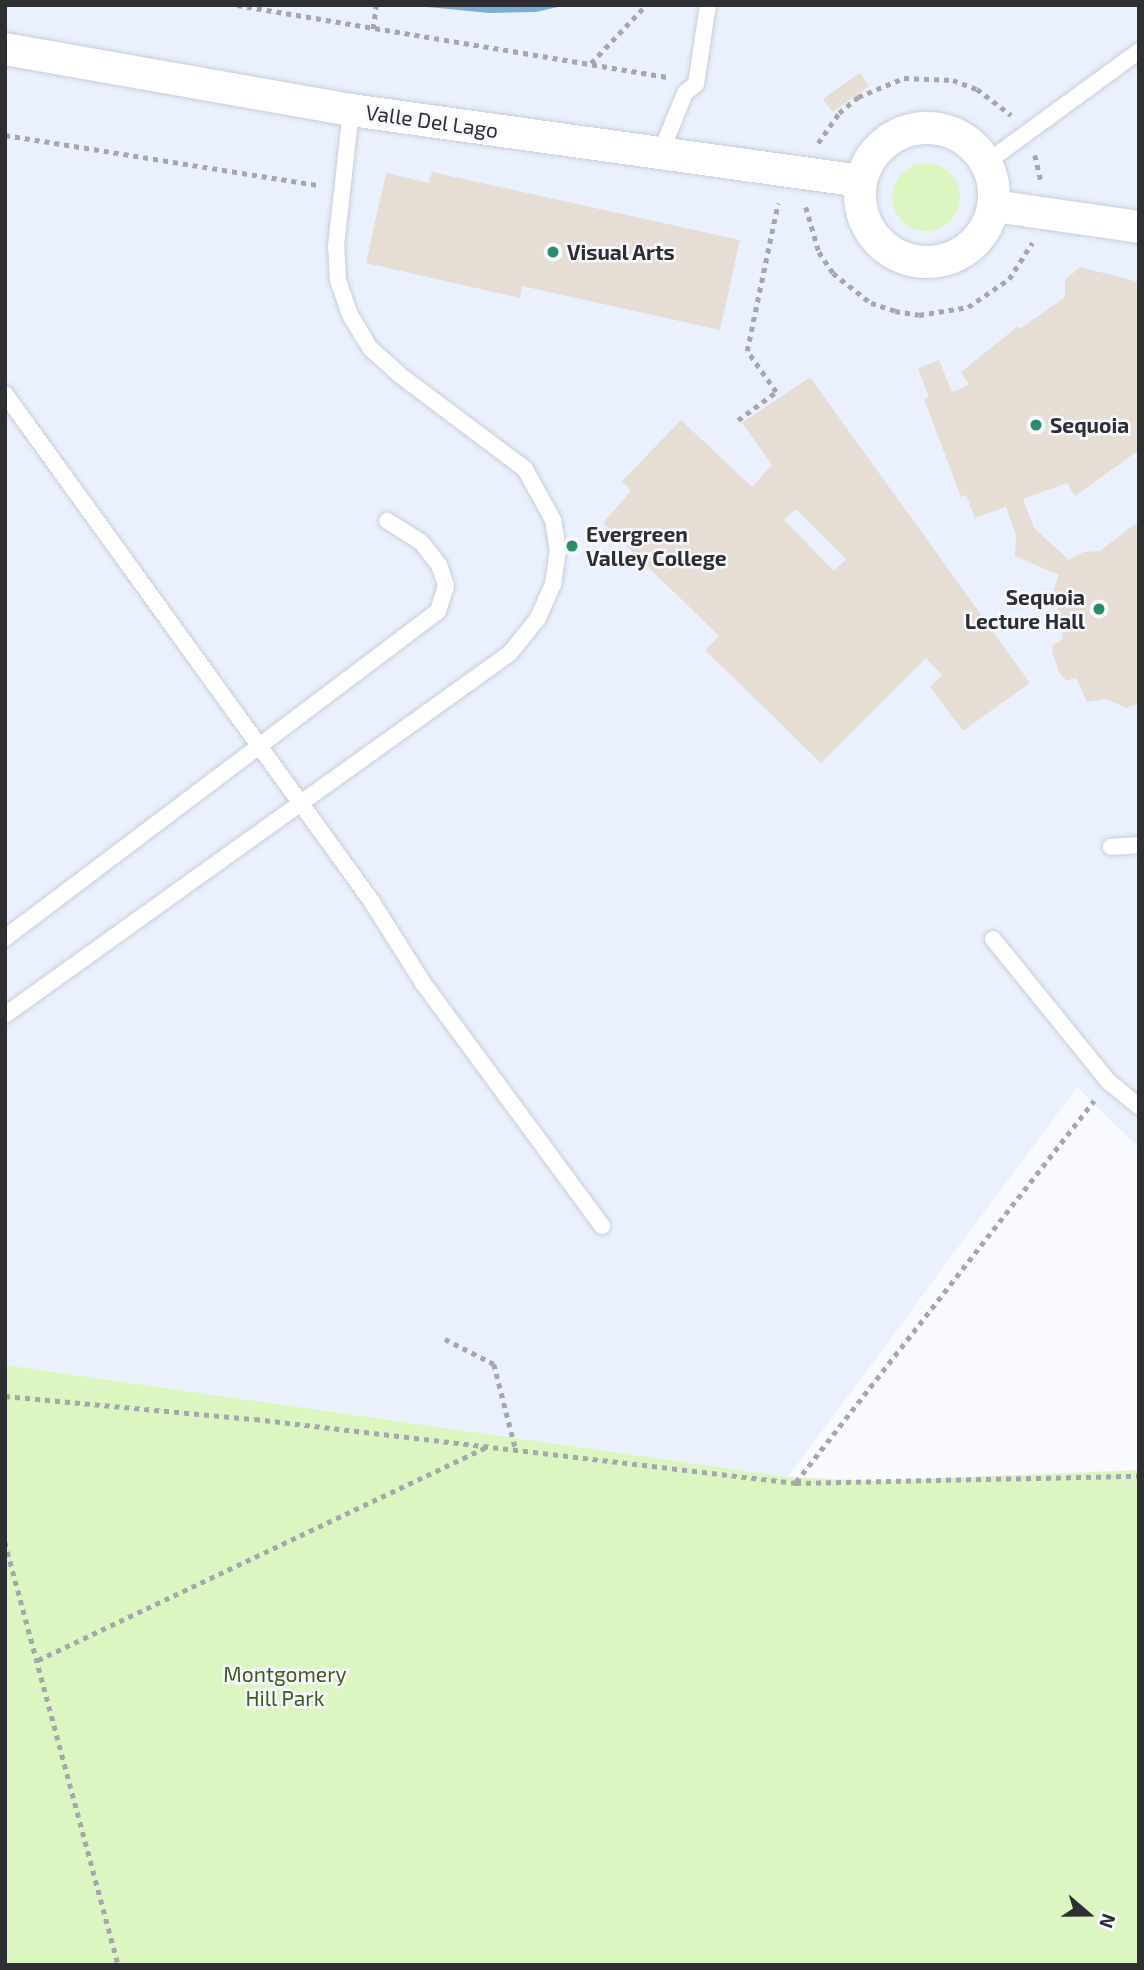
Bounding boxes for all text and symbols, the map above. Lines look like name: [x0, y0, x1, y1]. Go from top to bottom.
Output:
street label: Valle Del Lago: [364, 99, 500, 143]
place label: Visual Arts: [567, 239, 676, 265]
marker: Visual Arts: [545, 244, 561, 260]
place label: Sequoia: [1050, 412, 1129, 438]
marker: Sequoia: [1028, 417, 1044, 433]
place label: Evergreen Valley College: [586, 521, 727, 571]
marker: Evergreen Valley College: [564, 538, 580, 554]
place label: Sequoia Lecture Hall: [965, 584, 1085, 634]
marker: Sequoia Lecture Hall: [1091, 601, 1107, 617]
park label: Montgomery Hill Park: [223, 1661, 347, 1711]
north arrow: [1053, 1879, 1123, 1949]
text: N: [1095, 1911, 1121, 1932]

